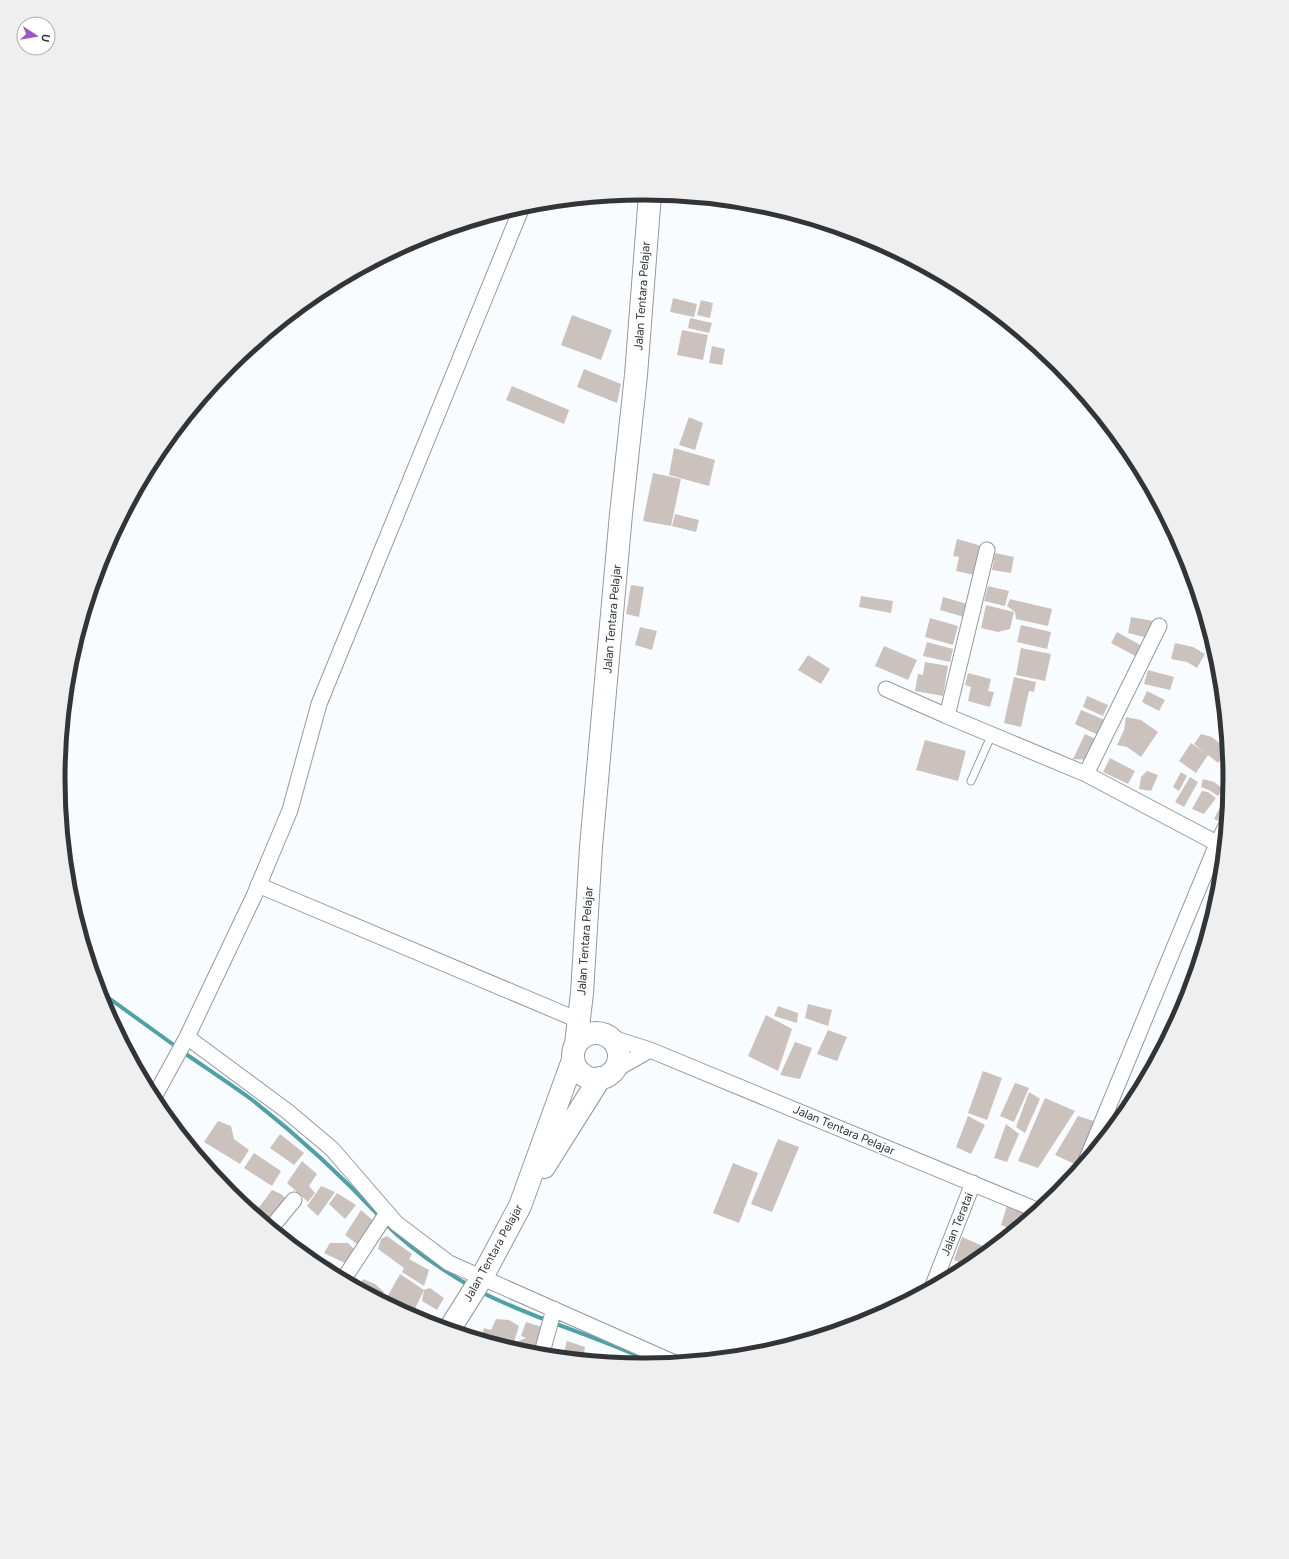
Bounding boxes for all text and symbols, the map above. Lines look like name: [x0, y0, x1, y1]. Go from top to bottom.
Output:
north arrow: [16, 16, 56, 56]
text: U: [38, 33, 52, 43]
street label: Jalan Tentara Pelajar: [631, 241, 653, 351]
street label: Jalan Tentara Pelajar: [600, 564, 624, 674]
street label: Jalan Tentara Pelajar: [574, 886, 596, 996]
street label: Jalan Tentara Pelajar: [791, 1102, 897, 1158]
street label: Jalan Teratai: [938, 1190, 976, 1258]
street label: Jalan Tentara Pelajar: [460, 1202, 526, 1304]

